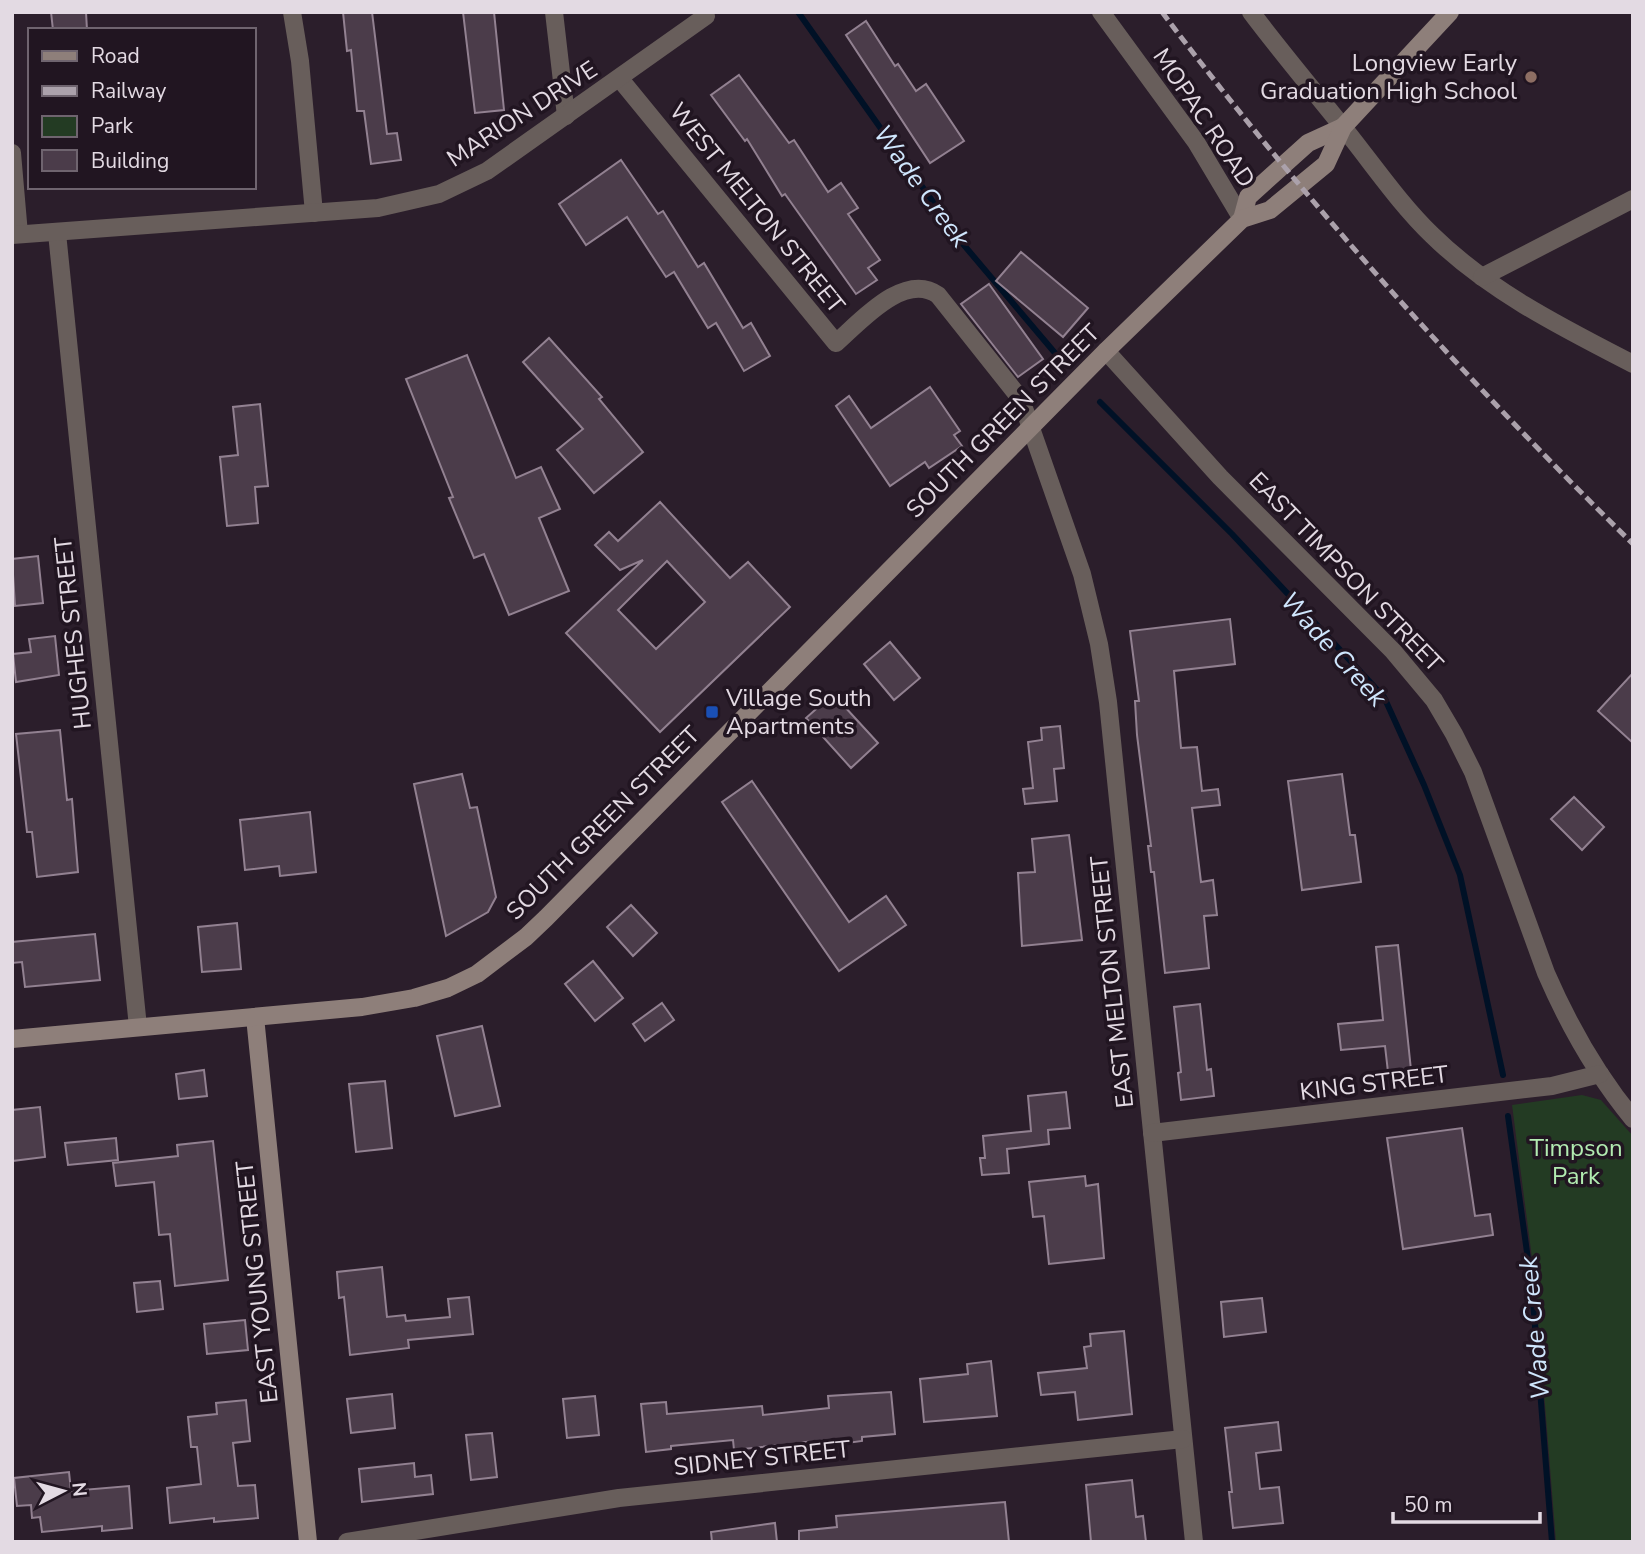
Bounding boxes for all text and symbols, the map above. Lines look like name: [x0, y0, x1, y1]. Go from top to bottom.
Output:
legend: [28, 28, 256, 189]
text: Road: [91, 42, 140, 70]
street label: MOPAC ROAD: [1146, 42, 1262, 194]
place label: Longview Early Graduation High School: [1260, 47, 1518, 107]
street label: MARION DRIVE: [441, 53, 603, 175]
marker: Longview Early Graduation High School: [1523, 69, 1539, 85]
text: Railway: [91, 77, 166, 105]
street label: WEST MELTON STREET: [662, 96, 852, 320]
text: Park: [91, 112, 133, 140]
water label: Wade Creek: [865, 118, 979, 256]
text: Building: [91, 147, 169, 175]
street label: SOUTH GREEN STREET: [899, 317, 1107, 525]
street label: EAST TIMPSON STREET: [1242, 465, 1450, 679]
street label: HUGHES STREET: [47, 535, 99, 731]
water label: Wade Creek: [1272, 584, 1395, 715]
place label: Village South Apartments: [725, 682, 872, 742]
marker: Village South Apartments: [704, 704, 720, 720]
street label: SOUTH GREEN STREET: [499, 719, 707, 927]
street label: EAST MELTON STREET: [1083, 854, 1141, 1110]
street label: KING STREET: [1298, 1058, 1451, 1108]
park label: Timpson Park: [1529, 1132, 1623, 1192]
street label: EAST YOUNG STREET: [228, 1159, 286, 1405]
water label: Wade Creek: [1511, 1254, 1558, 1401]
street label: SIDNEY STREET: [672, 1433, 853, 1483]
north arrow: [28, 1456, 98, 1526]
scale bar: [1393, 1480, 1540, 1524]
text: N: [65, 1481, 93, 1498]
text: 50 m: [1404, 1491, 1453, 1519]

